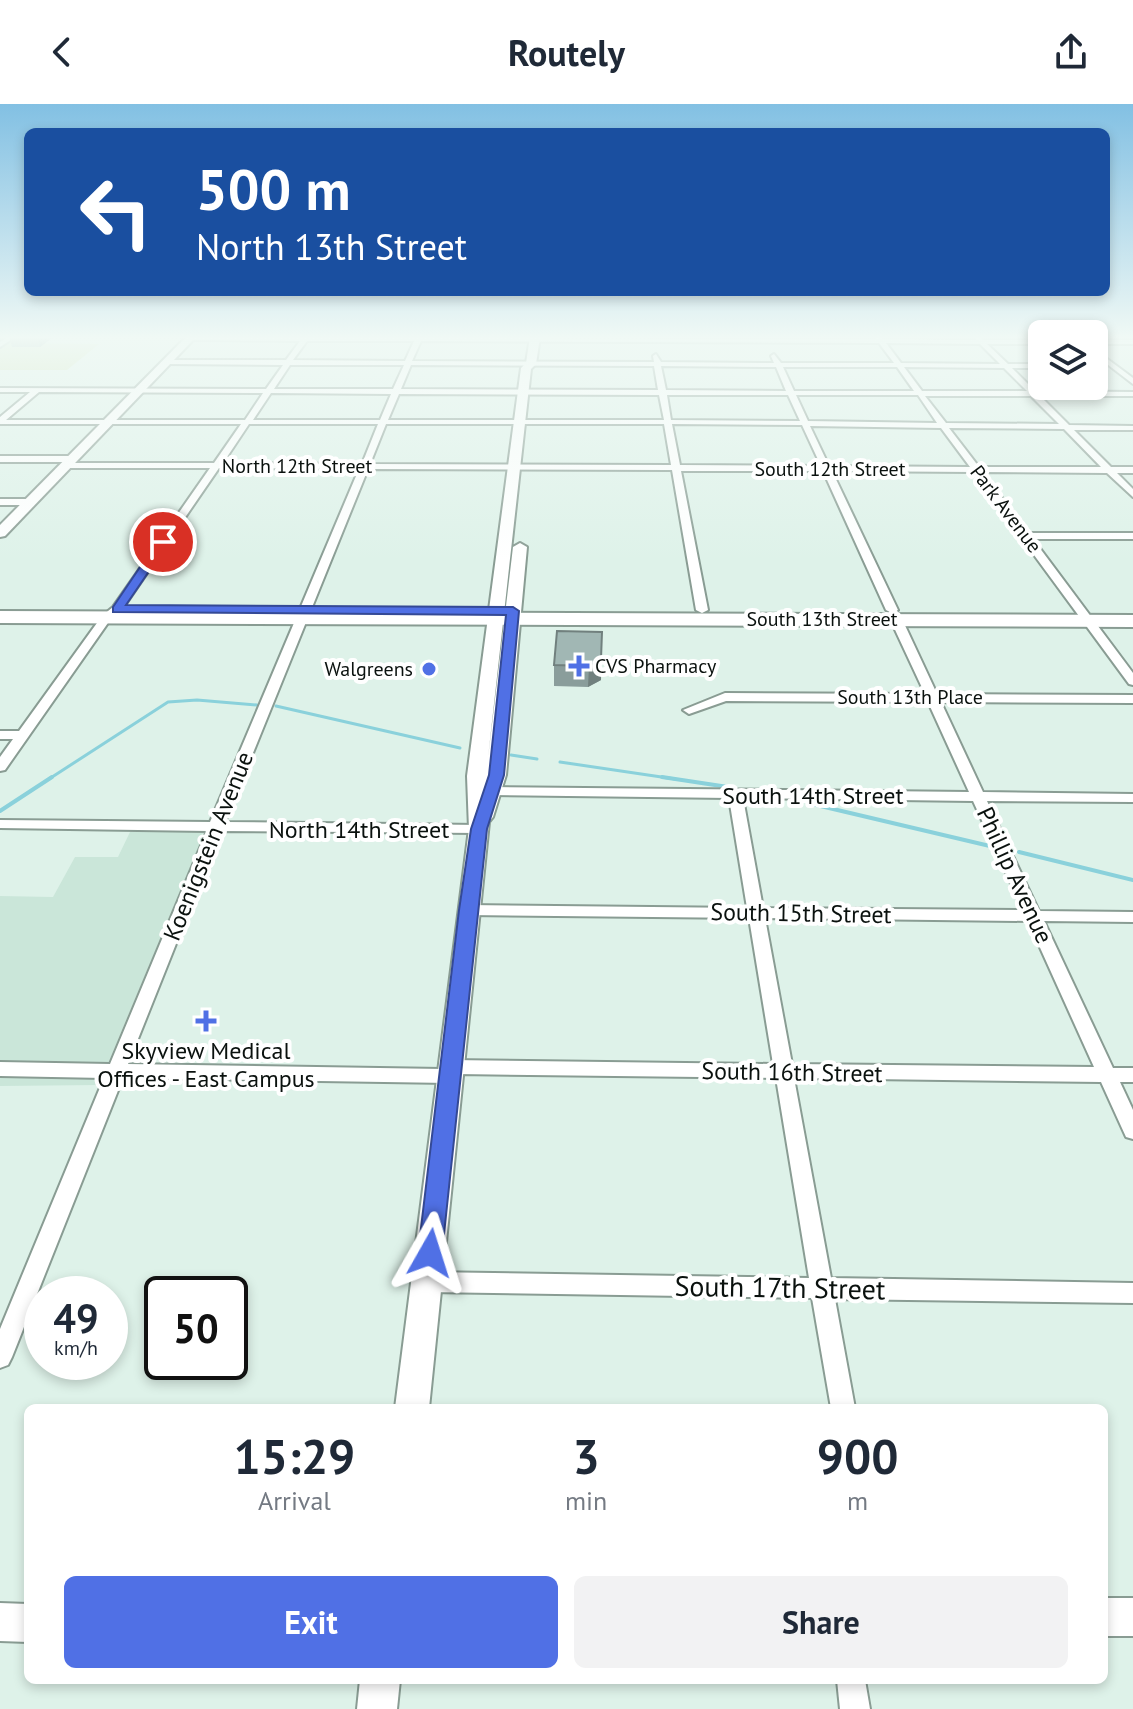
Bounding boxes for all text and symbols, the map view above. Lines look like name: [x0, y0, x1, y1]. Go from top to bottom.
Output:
text: Routely: [508, 29, 625, 76]
icon: back: [40, 30, 84, 74]
icon: share: [1049, 30, 1093, 74]
text: 500 m: [196, 153, 351, 225]
icon: left: [64, 160, 168, 264]
text: North 13th Street: [196, 223, 467, 270]
map controls: [1028, 320, 1108, 400]
button: layers: [1028, 320, 1108, 400]
street label: North 12th Street: [222, 453, 373, 479]
street label: South 12th Street: [754, 456, 906, 482]
street label: Park Avenue: [965, 460, 1047, 558]
pin: [129, 508, 197, 576]
icon: arrive: [141, 520, 185, 564]
street label: South 13th Street: [746, 606, 898, 632]
place label: CVS Pharmacy: [595, 653, 717, 679]
place label: Walgreens: [325, 656, 413, 682]
marker: CVS Pharmacy: [570, 657, 588, 675]
marker: Walgreens: [420, 660, 438, 678]
street label: South 13th Place: [837, 684, 983, 710]
street label: Koenigstein Avenue: [156, 747, 260, 945]
street label: South 14th Street: [722, 780, 904, 811]
street label: Phillip Avenue: [970, 802, 1060, 948]
street label: North 14th Street: [269, 814, 449, 845]
street label: South 15th Street: [710, 896, 892, 930]
marker: Skyview Medical Offices - East Campus: [195, 1010, 217, 1032]
place label: Skyview Medical Offices - East Campus: [97, 1035, 315, 1094]
street label: South 16th Street: [701, 1055, 883, 1089]
position arrow: [388, 1211, 472, 1295]
street label: South 17th Street: [674, 1267, 886, 1307]
speed limit sign: 50: [144, 1276, 248, 1380]
text: 49: [53, 1292, 99, 1344]
text: km/h: [54, 1335, 98, 1361]
text: 15:29: [234, 1425, 355, 1487]
text: 3: [572, 1425, 600, 1487]
text: 900: [817, 1425, 898, 1487]
text: Arrival: [258, 1484, 331, 1517]
text: min: [565, 1484, 607, 1517]
text: m: [847, 1484, 868, 1517]
button: Exit: [64, 1576, 558, 1668]
button: Share: [574, 1576, 1068, 1668]

